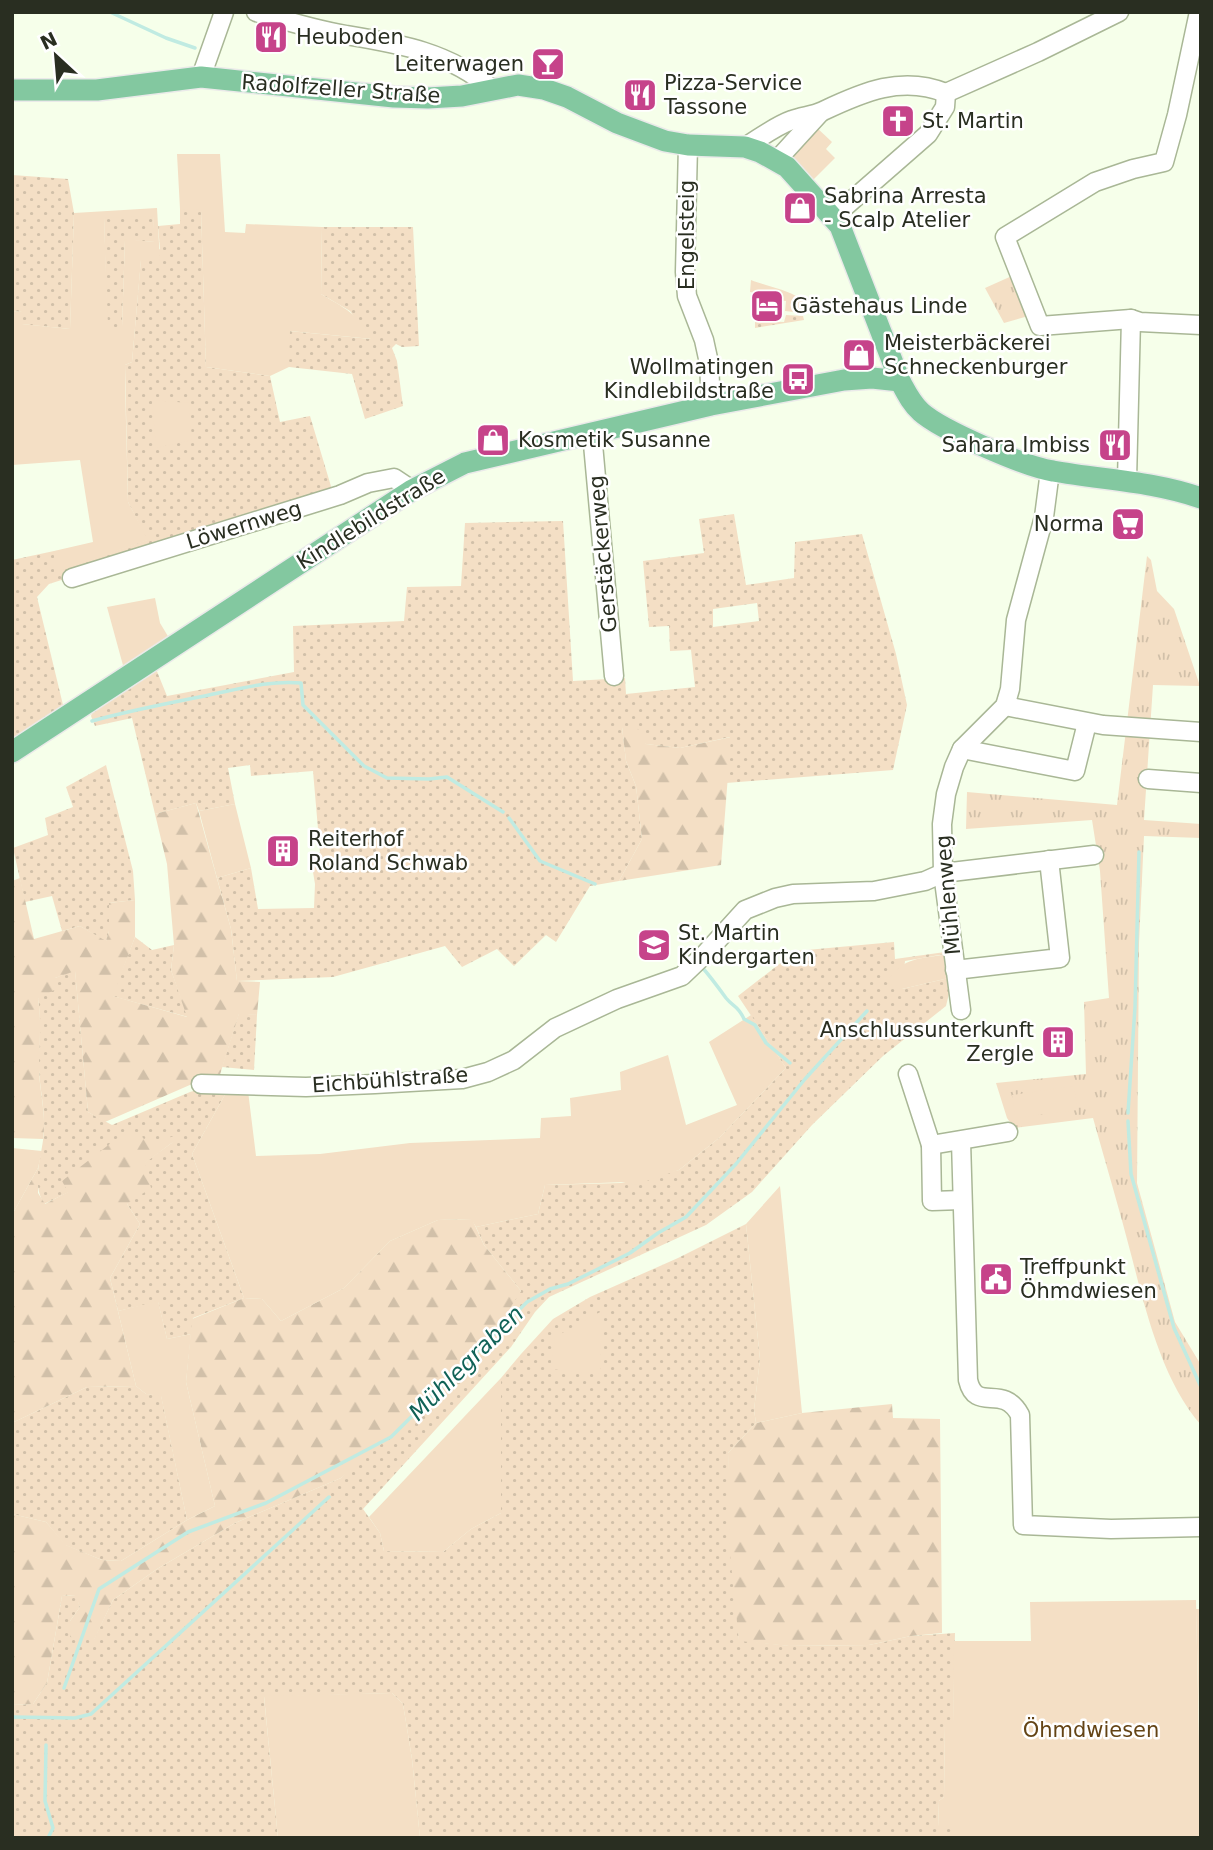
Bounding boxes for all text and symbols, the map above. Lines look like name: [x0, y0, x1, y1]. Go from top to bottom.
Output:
restaurant icon: Heuboden: [252, 18, 290, 56]
north arrow: [21, 21, 91, 91]
place label: Heuboden: [296, 25, 404, 49]
text: N: [37, 27, 61, 54]
bar icon: Leiterwagen: [529, 45, 567, 83]
place label: Leiterwagen: [395, 52, 524, 76]
street label: Radolfzeller Straße: [241, 70, 441, 108]
place label: Pizza-Service Tassone: [663, 71, 802, 119]
restaurant icon: Pizza-Service Tassone: [621, 76, 659, 114]
church icon: St. Martin: [879, 102, 917, 140]
place label: St. Martin: [922, 109, 1024, 133]
street label: Engelsteig: [675, 180, 699, 290]
place label: Sabrina Arresta - Scalp Atelier: [824, 184, 987, 232]
shop icon: Sabrina Arresta - Scalp Atelier: [781, 189, 819, 227]
hotel icon: Gästehaus Linde: [748, 287, 786, 325]
place label: Gästehaus Linde: [792, 294, 967, 318]
place label: Meisterbäckerei Schneckenburger: [884, 331, 1068, 379]
shop icon: Meisterbäckerei Schneckenburger: [840, 336, 878, 374]
place label: Wollmatingen Kindlebildstraße: [604, 355, 774, 403]
bus stop icon: Wollmatingen Kindlebildstraße: [779, 360, 817, 398]
shop icon: Kosmetik Susanne: [474, 421, 512, 459]
restaurant icon: Sahara Imbiss: [1096, 426, 1134, 464]
place label: Kosmetik Susanne: [518, 428, 711, 452]
place label: Sahara Imbiss: [942, 433, 1090, 457]
street label: Kindlebildstraße: [292, 464, 450, 574]
street label: Gerstäckerweg: [584, 474, 622, 634]
street label: Löwernweg: [183, 496, 305, 554]
supermarket icon: Norma: [1109, 505, 1147, 543]
place label: Norma: [1034, 512, 1104, 536]
place label: Reiterhof Roland Schwab: [308, 827, 468, 875]
building icon: Reiterhof Roland Schwab: [264, 832, 302, 870]
street label: Mühlenweg: [931, 834, 965, 956]
place label: St. Martin Kindergarten: [678, 921, 815, 969]
school or university icon: St. Martin Kindergarten: [635, 926, 673, 964]
place label: Anschlussunterkunft Zergle: [820, 1018, 1034, 1066]
building icon: Anschlussunterkunft Zergle: [1039, 1023, 1077, 1061]
street label: Eichbühlstraße: [311, 1063, 469, 1097]
place label: Treffpunkt Öhmdwiesen: [1019, 1255, 1157, 1303]
public building icon: Treffpunkt Öhmdwiesen: [977, 1260, 1015, 1298]
water label: Mühlegraben: [403, 1300, 529, 1426]
park label: Öhmdwiesen: [1023, 1717, 1159, 1742]

